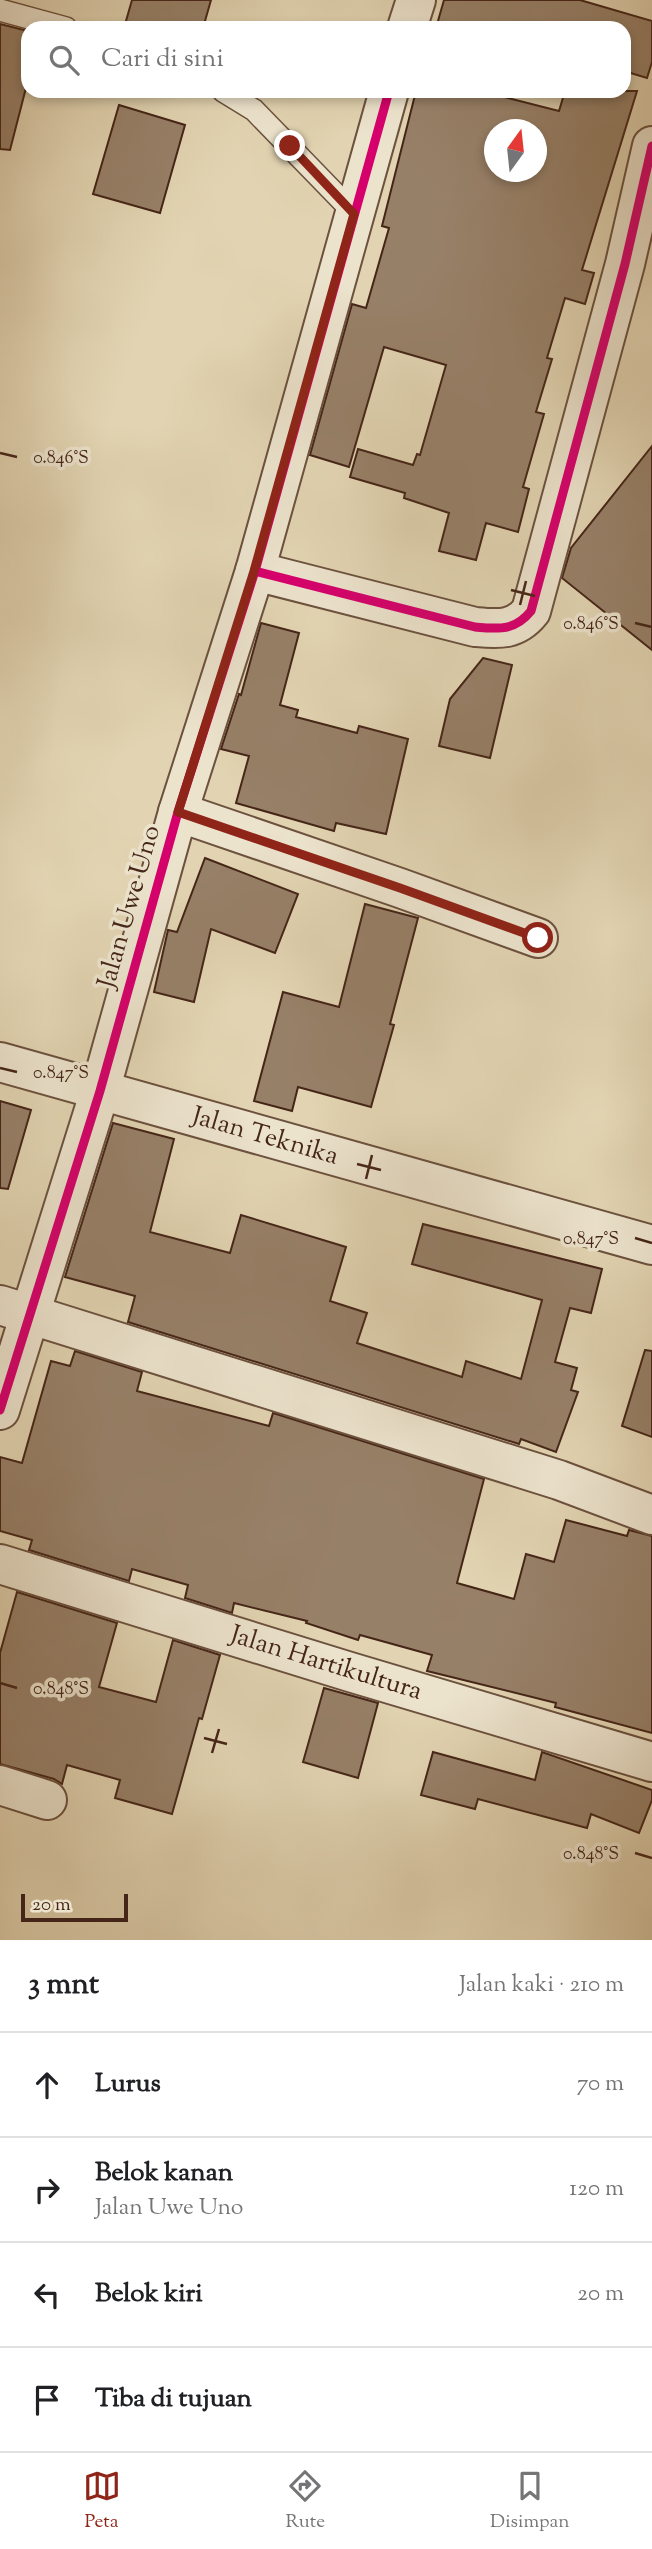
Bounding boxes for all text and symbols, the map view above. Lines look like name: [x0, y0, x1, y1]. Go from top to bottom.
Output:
search box: [21, 21, 631, 98]
icon: search: [45, 41, 83, 79]
text: Cari di sini: [101, 41, 224, 78]
north arrow: [484, 119, 547, 182]
route end: [274, 130, 305, 161]
text: 0.846°S: [33, 446, 89, 472]
text: 0.846°S: [563, 612, 619, 638]
street label: Jalan Uwe Uno: [89, 821, 171, 995]
route start: [522, 922, 553, 953]
text: 0.847°S: [33, 1061, 89, 1087]
street label: Jalan Teknika: [186, 1098, 343, 1176]
text: 0.847°S: [563, 1227, 619, 1253]
street label: Jalan Hartikultura: [223, 1617, 427, 1711]
text: 0.848°S: [33, 1677, 89, 1703]
text: 0.848°S: [563, 1842, 619, 1868]
scale bar: [21, 1891, 128, 1923]
text: 20 m: [32, 1892, 71, 1919]
text: 3 mnt: [28, 1964, 99, 2007]
text: Jalan kaki · 210 m: [459, 1969, 624, 2002]
icon: ahead: [28, 2066, 66, 2104]
text: Lurus: [95, 2066, 161, 2103]
text: 70 m: [577, 2068, 624, 2101]
text: Belok kanan: [95, 2155, 233, 2192]
icon: right: [28, 2171, 66, 2209]
text: 120 m: [569, 2173, 624, 2206]
text: Jalan Uwe Uno: [95, 2192, 243, 2225]
icon: left: [28, 2276, 66, 2314]
text: Belok kiri: [95, 2276, 203, 2313]
text: 20 m: [577, 2278, 624, 2311]
icon: arrive: [28, 2381, 66, 2419]
text: Tiba di tujuan: [95, 2381, 252, 2418]
tab: Peta: [83, 2467, 121, 2536]
tab: Rute: [286, 2467, 325, 2536]
tab: Disimpan: [490, 2467, 569, 2536]

